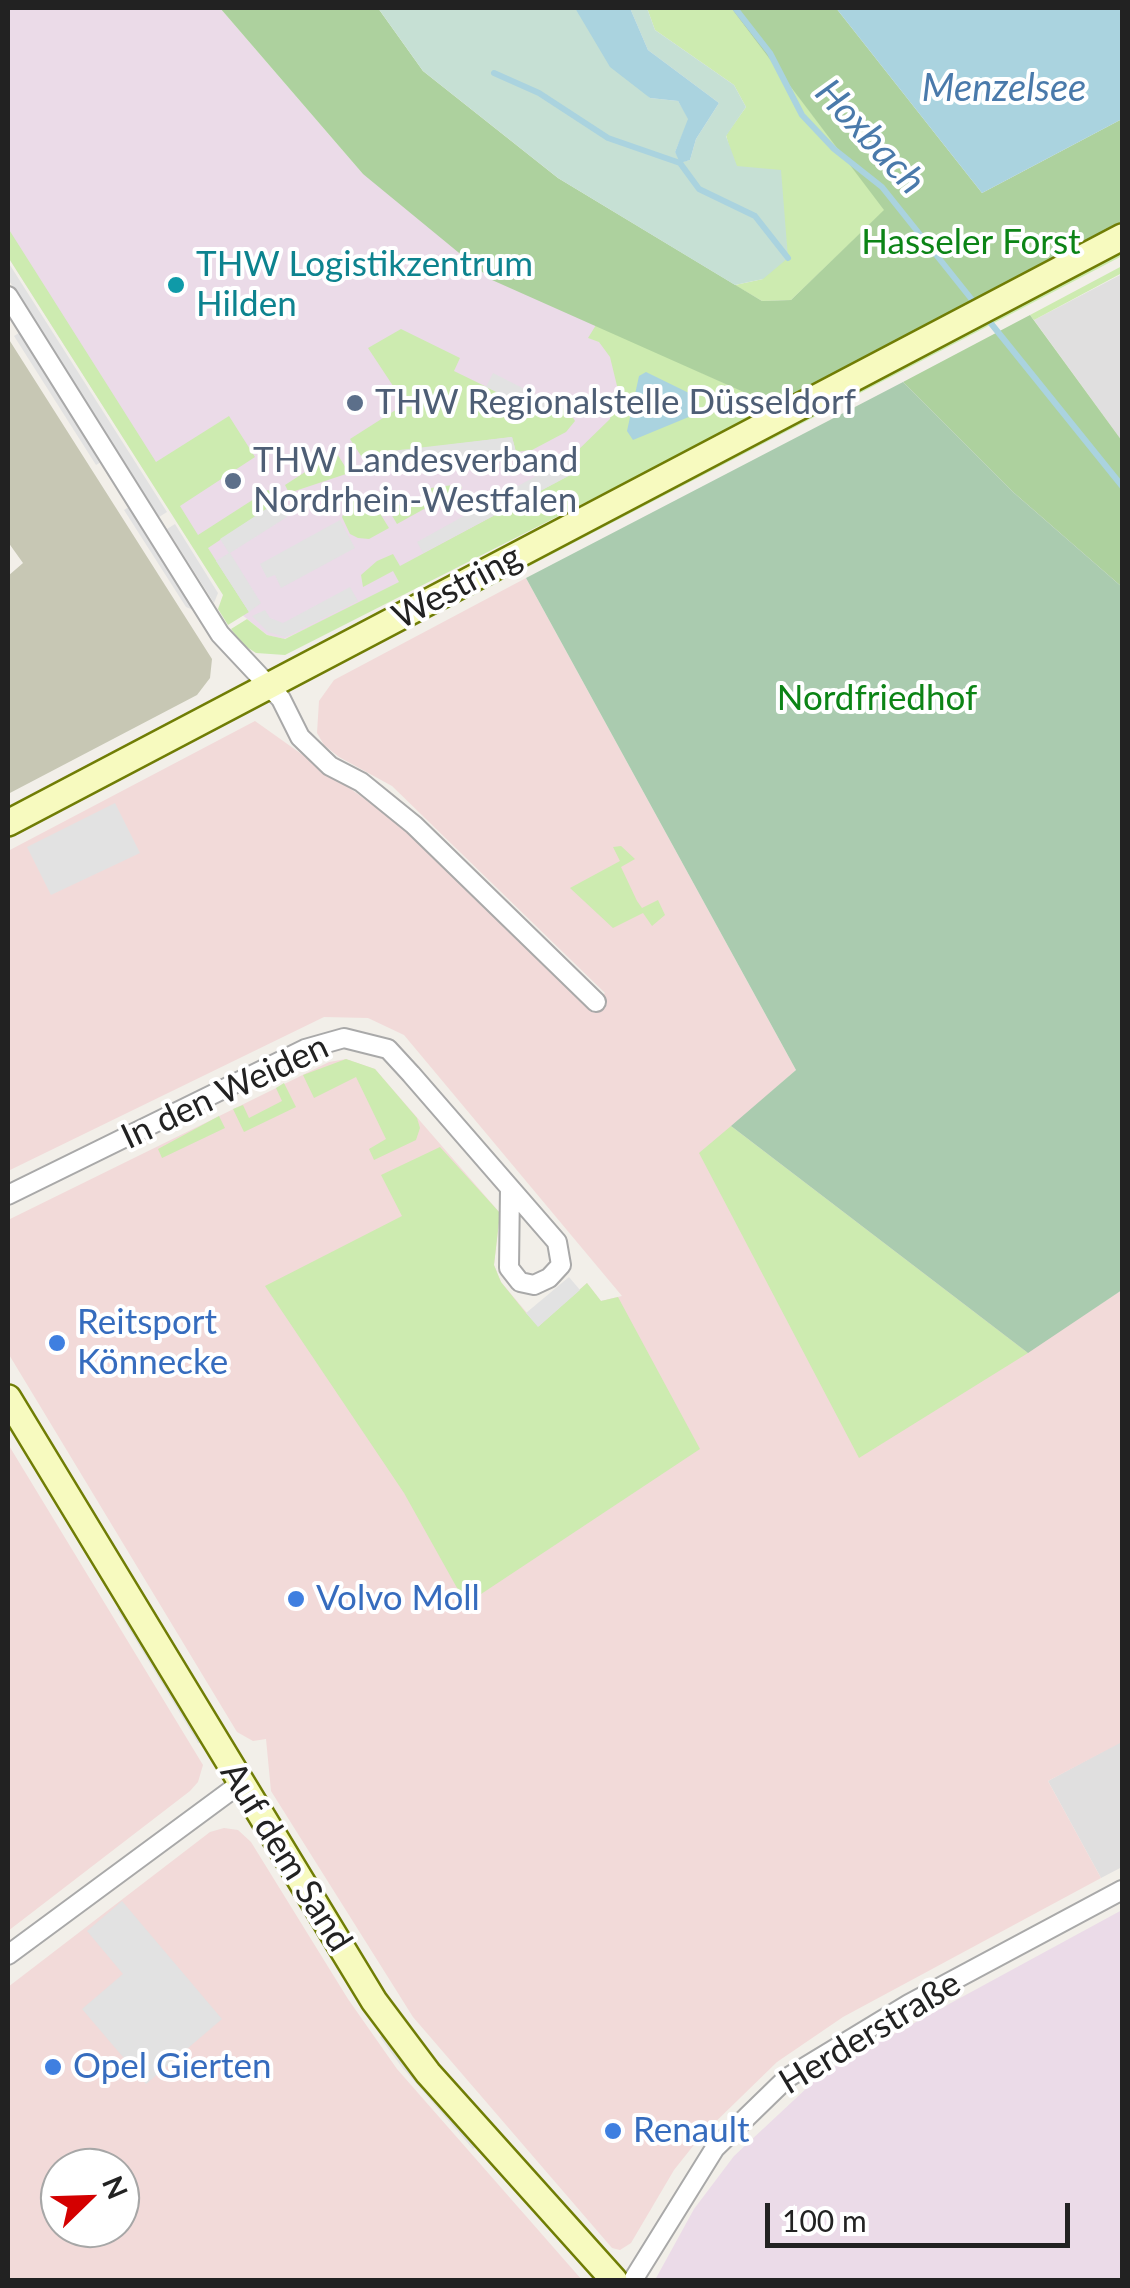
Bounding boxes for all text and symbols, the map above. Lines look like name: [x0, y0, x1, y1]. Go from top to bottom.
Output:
water label: Menzelsee: [922, 66, 1086, 112]
water label: Hoxbach: [806, 70, 934, 204]
park label: Hasseler Forst: [861, 222, 1081, 264]
place label: THW Logistikzentrum Hilden: [196, 244, 533, 326]
marker: THW Logistikzentrum Hilden: [165, 274, 187, 296]
place label: THW Regionalstelle Düsseldorf: [375, 382, 856, 424]
marker: THW Regionalstelle Düsseldorf: [344, 392, 366, 414]
place label: THW Landesverband Nordrhein-Westfalen: [253, 440, 578, 522]
marker: THW Landesverband Nordrhein-Westfalen: [222, 470, 244, 492]
street label: Westring: [386, 536, 528, 638]
park label: Nordfriedhof: [777, 678, 977, 720]
street label: In den Weiden: [115, 1026, 335, 1158]
place label: Reitsport Könnecke: [77, 1302, 228, 1384]
marker: Reitsport Könnecke: [46, 1332, 68, 1354]
place label: Volvo Moll: [316, 1578, 480, 1620]
marker: Volvo Moll: [285, 1588, 307, 1610]
street label: Auf dem Sand: [211, 1755, 361, 1959]
street label: Herderstraße: [772, 1963, 968, 2103]
place label: Opel Gierten: [73, 2046, 272, 2088]
marker: Opel Gierten: [42, 2056, 64, 2078]
place label: Renault: [633, 2110, 750, 2152]
marker: Renault: [602, 2120, 624, 2142]
north arrow: [40, 2148, 140, 2248]
text: N: [96, 2170, 136, 2204]
scale bar: [770, 2183, 1075, 2245]
text: 100 m: [782, 2202, 867, 2238]

